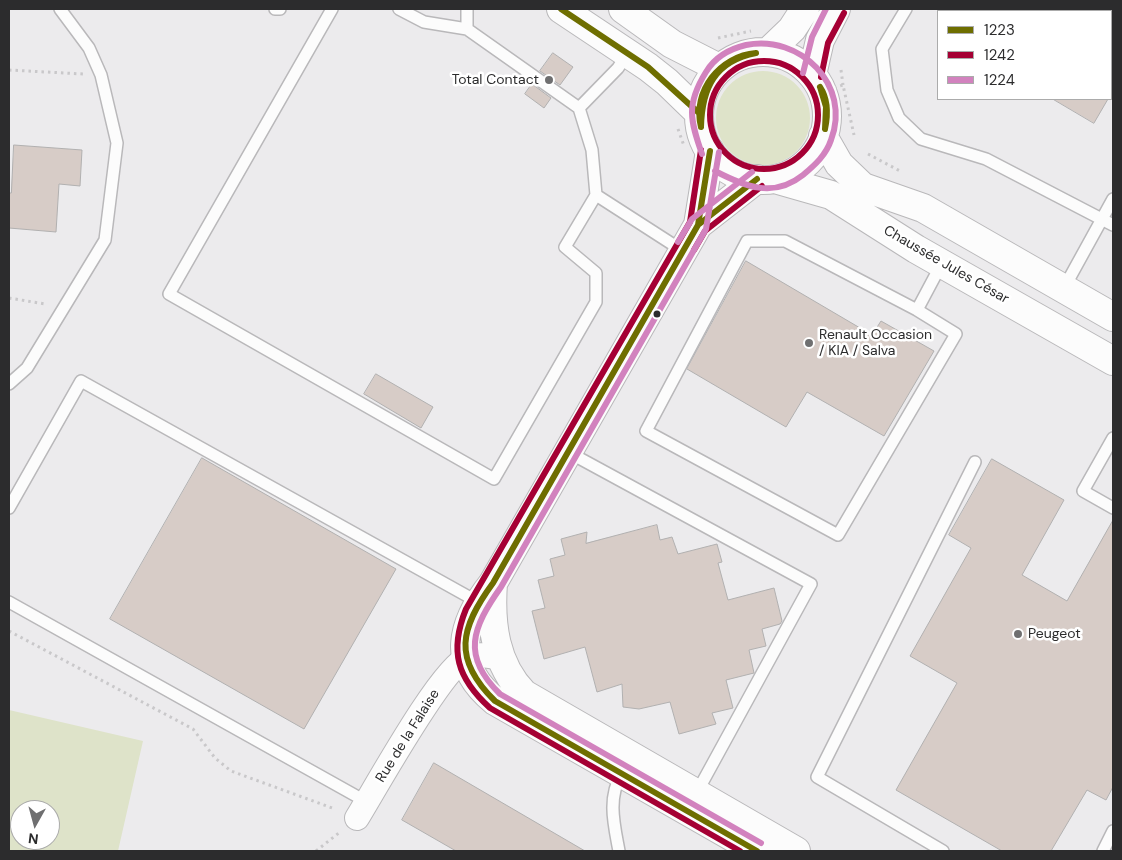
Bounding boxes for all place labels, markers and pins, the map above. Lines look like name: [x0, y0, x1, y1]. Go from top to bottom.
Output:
place label: Total Contact: [452, 72, 539, 88]
marker: Total Contact: [543, 74, 555, 86]
unlabelled marker: [652, 309, 662, 319]
place label: Renault Occasion / KIA / Salva: [819, 327, 932, 360]
marker: Renault Occasion / KIA / Salva: [803, 337, 815, 349]
place label: Peugeot: [1028, 626, 1081, 642]
marker: Peugeot: [1012, 628, 1024, 640]

